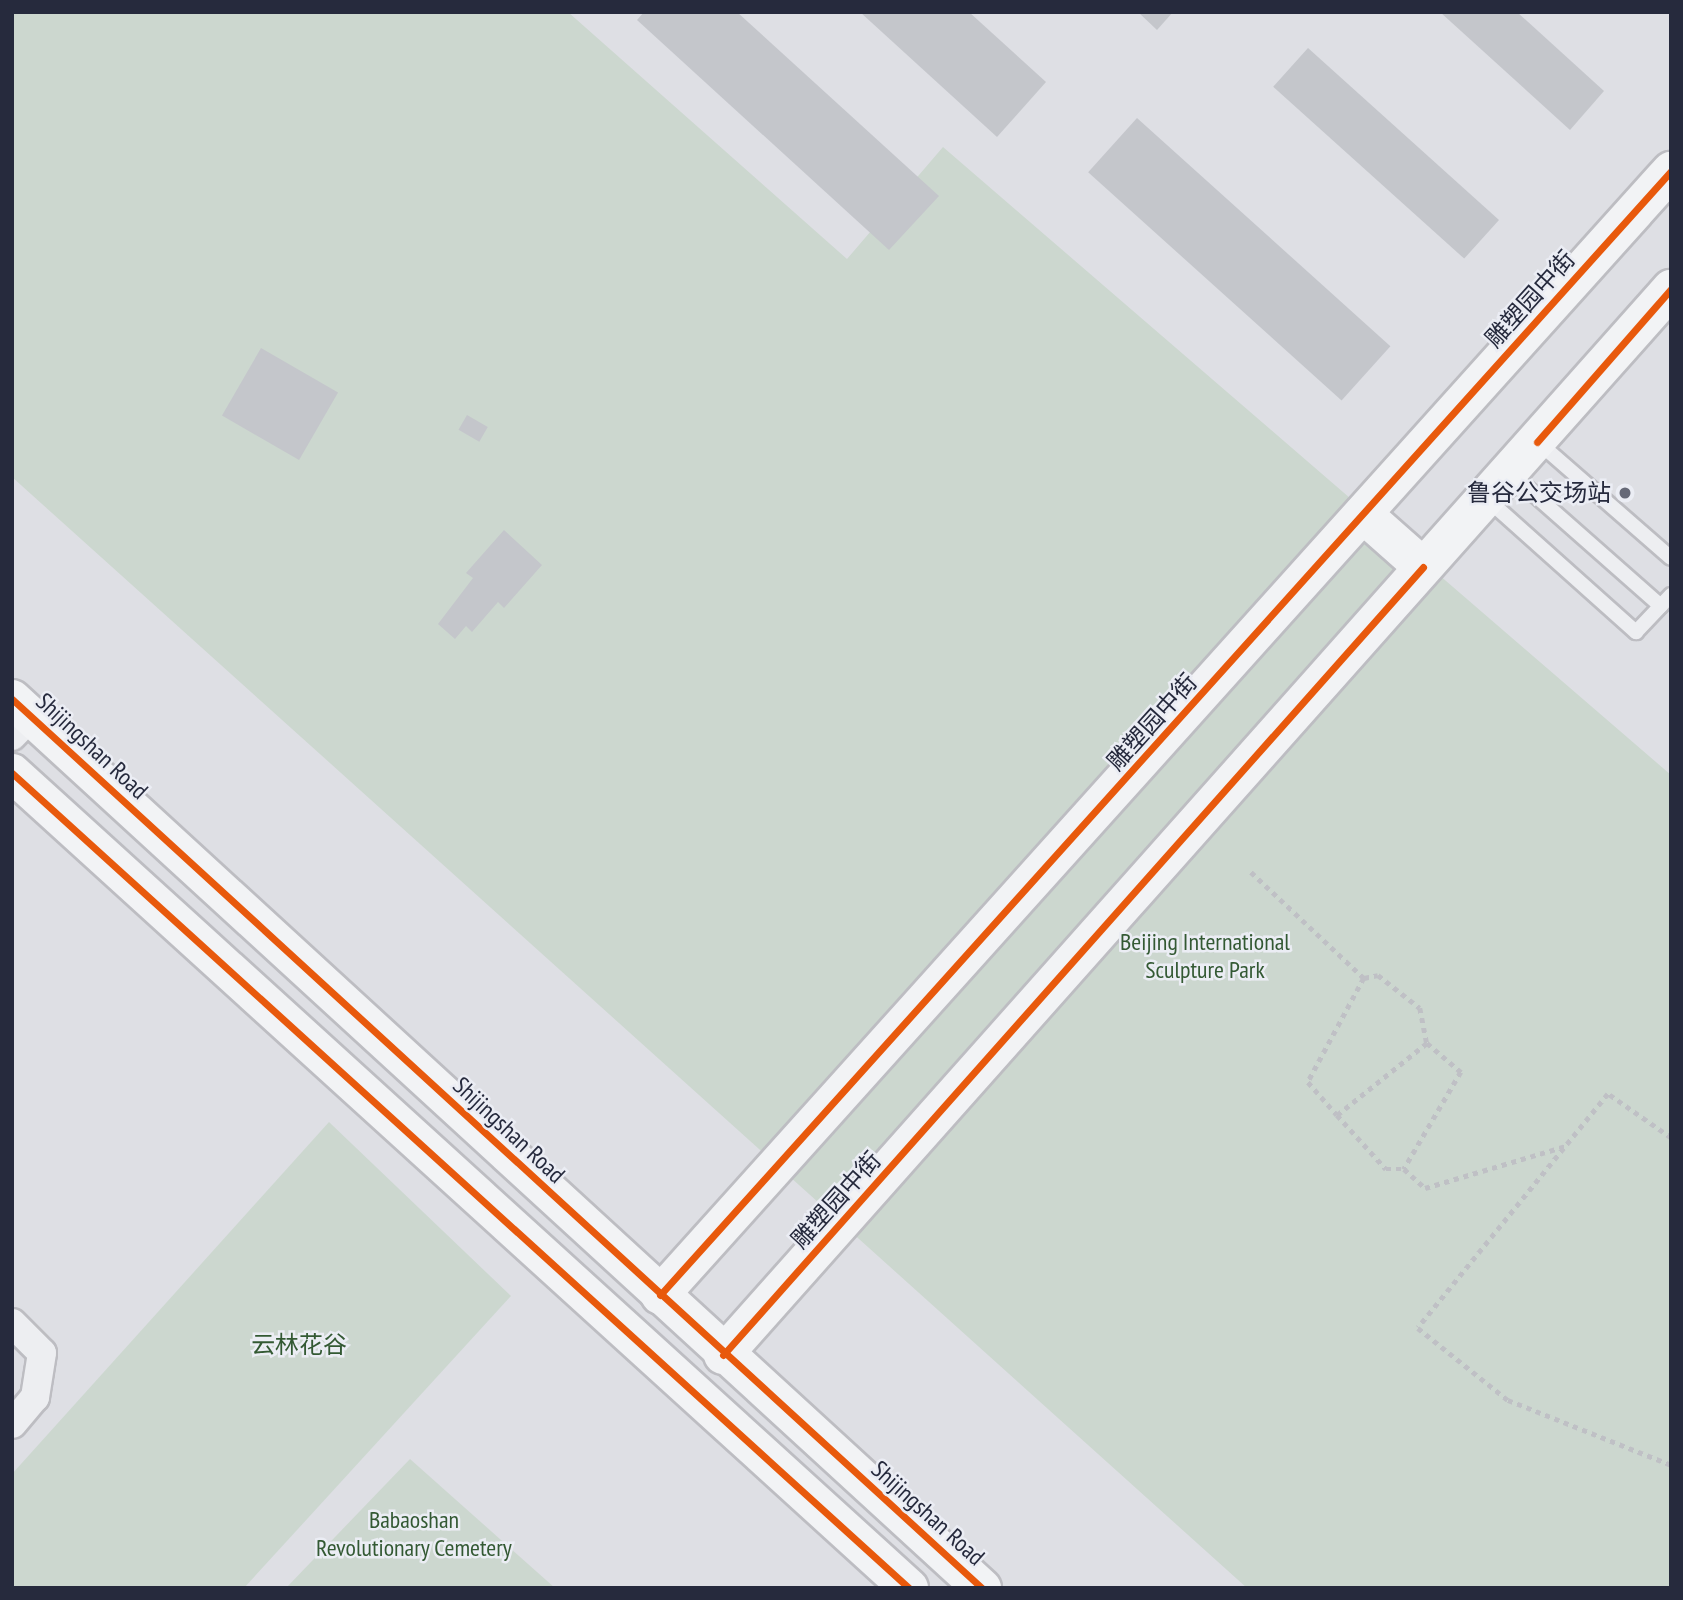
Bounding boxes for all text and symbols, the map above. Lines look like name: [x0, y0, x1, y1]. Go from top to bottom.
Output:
street label: 雕塑园中街: [1479, 245, 1581, 353]
place label: 鲁谷公交场站: [1467, 479, 1611, 507]
marker: 鲁谷公交场站: [1617, 485, 1633, 501]
street label: 雕塑园中街: [1101, 668, 1203, 776]
street label: Shijingshan Road: [30, 687, 154, 805]
park label: Beijing International Sculpture Park: [1120, 928, 1290, 984]
street label: Shijingshan Road: [447, 1071, 571, 1189]
street label: 雕塑园中街: [785, 1146, 887, 1254]
park label: 云林花谷: [251, 1331, 347, 1359]
street label: Shijingshan Road: [866, 1455, 990, 1571]
park label: Babaoshan Revolutionary Cemetery: [316, 1506, 512, 1562]

